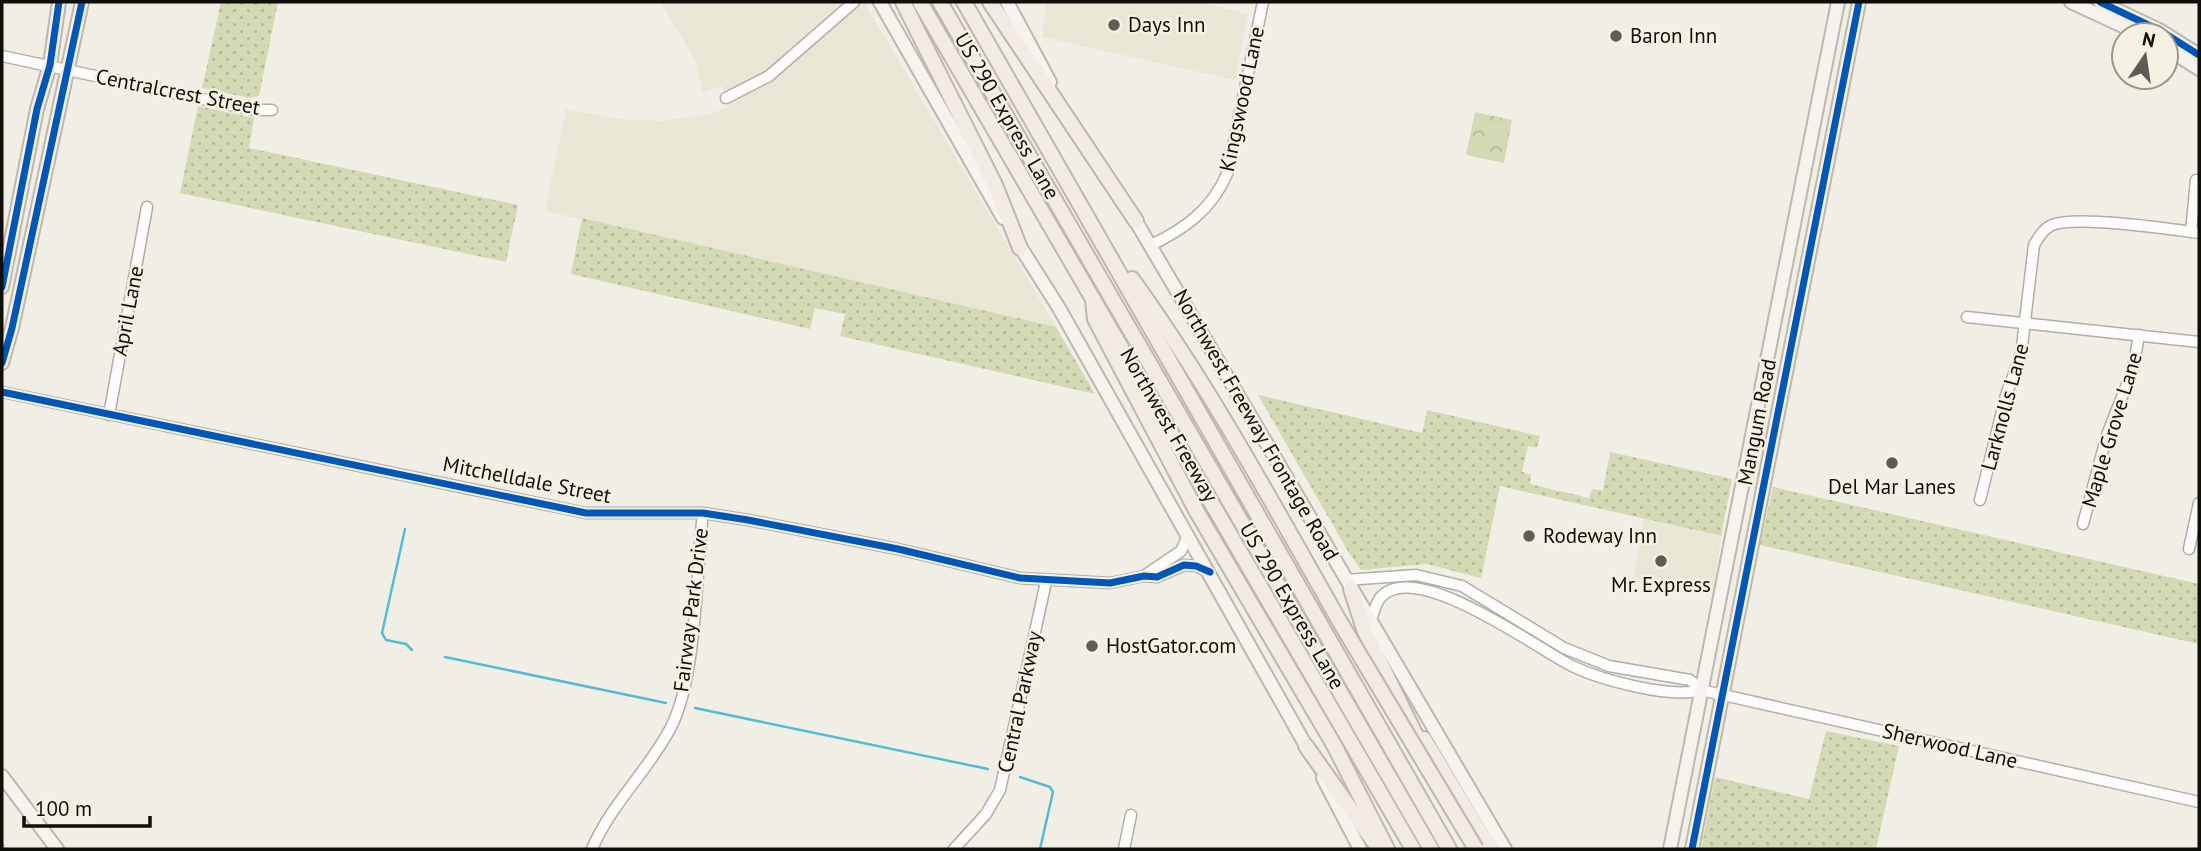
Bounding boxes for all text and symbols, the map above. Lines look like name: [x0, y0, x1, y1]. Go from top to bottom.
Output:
place label: Days Inn: [1128, 11, 1205, 38]
marker: Days Inn: [1106, 17, 1122, 33]
north arrow: [2110, 21, 2180, 91]
place label: Baron Inn: [1630, 22, 1717, 49]
street label: Kingswood Lane: [1213, 24, 1270, 174]
text: N: [2140, 26, 2158, 53]
street label: US 290 Express Lane: [949, 28, 1066, 204]
marker: Baron Inn: [1608, 28, 1624, 44]
street label: Centralcrest Street: [94, 62, 262, 121]
street label: April Lane: [106, 264, 149, 358]
street label: Northwest Freeway Frontage Road: [1168, 284, 1345, 565]
street label: Larknolls Lane: [1975, 340, 2034, 473]
street label: Northwest Freeway: [1114, 343, 1225, 507]
street label: Maple Grove Lane: [2075, 349, 2148, 511]
street label: Mangum Road: [1731, 356, 1782, 487]
street label: Mitchelldale Street: [441, 450, 613, 509]
marker: Del Mar Lanes: [1884, 455, 1900, 471]
place label: Del Mar Lanes: [1828, 473, 1956, 500]
street label: US 290 Express Lane: [1234, 518, 1351, 694]
place label: Rodeway Inn: [1543, 522, 1657, 549]
street label: Fairway Park Drive: [667, 526, 714, 694]
marker: Rodeway Inn: [1521, 528, 1537, 544]
marker: Mr. Express: [1653, 553, 1669, 569]
place label: Mr. Express: [1611, 571, 1711, 598]
street label: Central Parkway: [991, 628, 1048, 775]
place label: HostGator.com: [1106, 632, 1236, 659]
marker: HostGator.com: [1084, 638, 1100, 654]
street label: Sherwood Lane: [1880, 717, 2020, 774]
scale bar: [24, 784, 150, 828]
text: 100 m: [35, 795, 92, 822]

